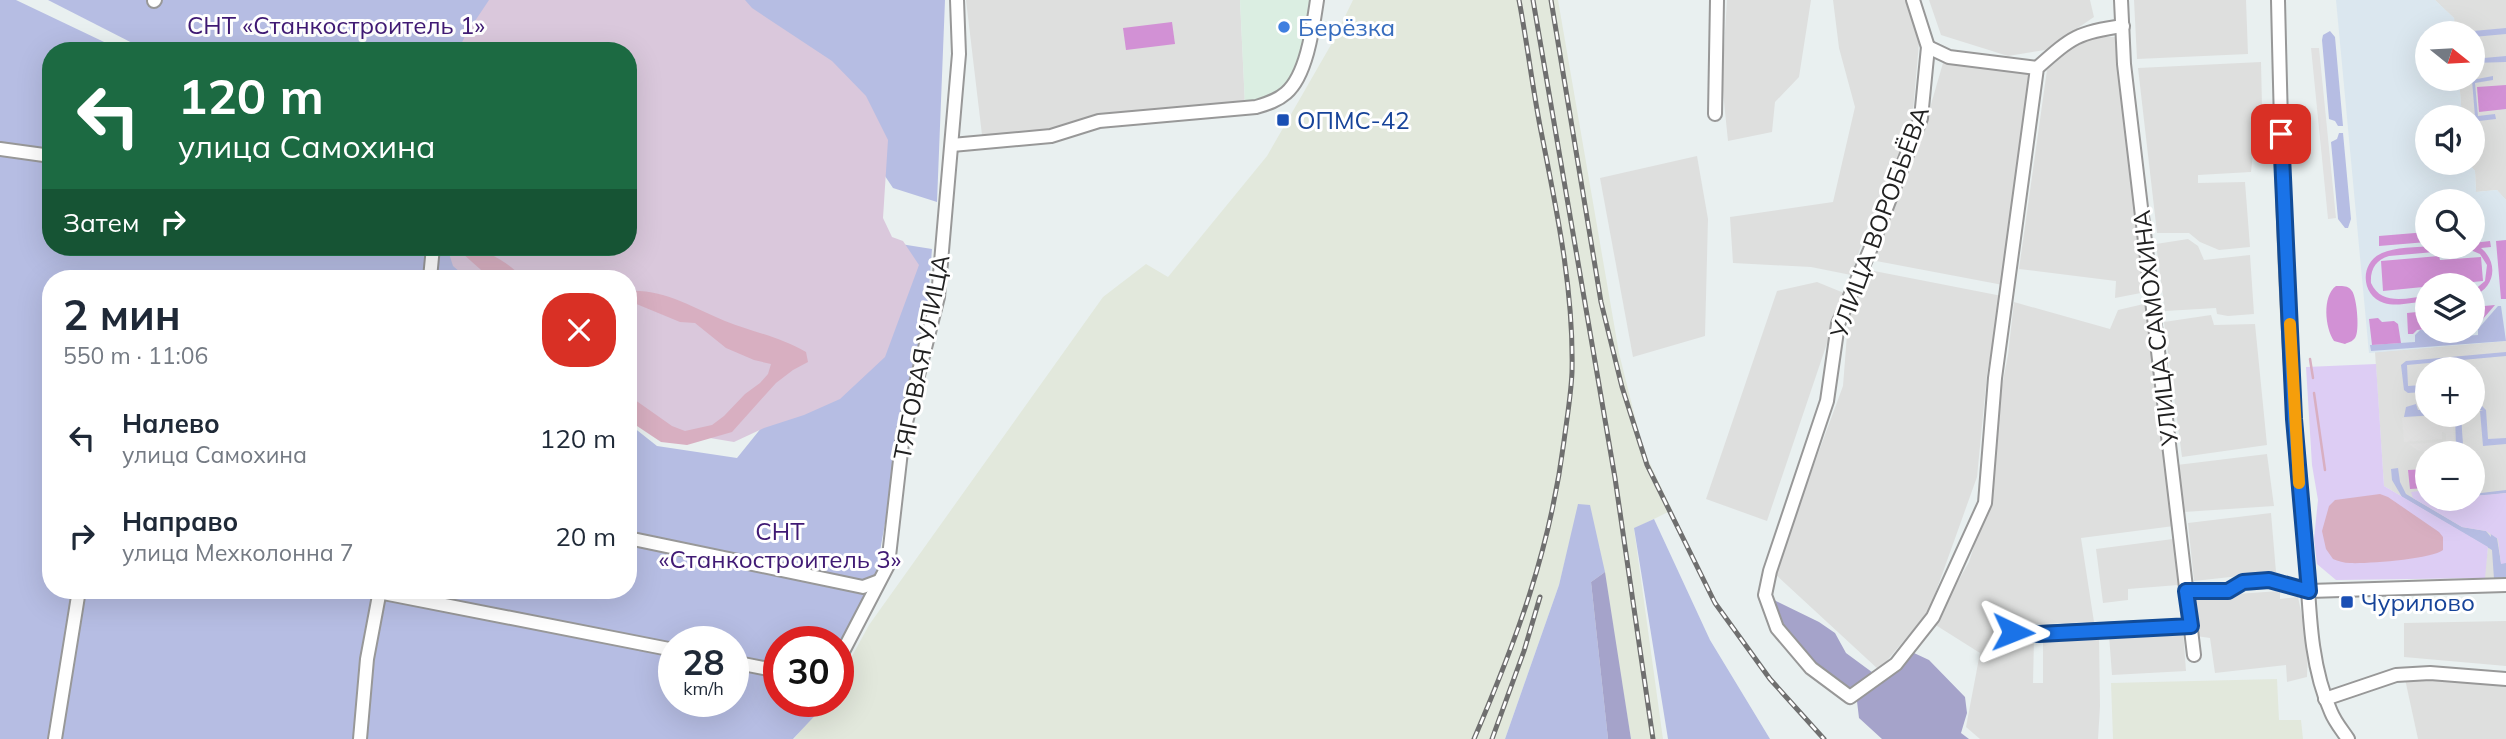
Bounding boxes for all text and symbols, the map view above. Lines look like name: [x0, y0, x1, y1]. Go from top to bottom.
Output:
park label: СНТ «Станкостроитель 1»: [187, 10, 485, 40]
place label: Берёзка: [1298, 12, 1395, 42]
marker: Берёзка: [1276, 19, 1292, 35]
north arrow: [2415, 21, 2485, 91]
map controls: [2415, 21, 2485, 511]
text: 120 m: [178, 65, 324, 126]
icon: left: [63, 70, 154, 161]
street label: УЛИЦА ВОРОБЬЁВА: [1823, 102, 1935, 343]
pin: [2251, 104, 2311, 164]
place label: ОПМС-42: [1297, 105, 1410, 135]
button: sound: [2415, 105, 2485, 175]
marker: ОПМС-42: [1275, 112, 1291, 128]
icon: arrive: [2262, 115, 2300, 153]
text: улица Самохина: [178, 126, 436, 166]
button: search: [2415, 189, 2485, 259]
icon: right: [154, 203, 192, 241]
text: Затем: [63, 206, 140, 239]
street label: УЛИЦА САМОХИНА: [2126, 208, 2184, 448]
street label: ТЯГОВАЯ УЛИЦА: [886, 252, 956, 462]
button: layers: [2415, 273, 2485, 343]
text: 2 мин: [63, 288, 181, 341]
button: close: [542, 293, 616, 367]
text: 550 m · 11:06: [63, 341, 208, 370]
button: +: [2415, 357, 2485, 427]
text: Налево: [122, 407, 220, 440]
icon: left: [63, 419, 101, 457]
text: 120 m: [540, 422, 616, 455]
text: улица Самохина: [122, 440, 307, 469]
button: −: [2415, 441, 2485, 511]
text: Направо: [122, 505, 238, 538]
park label: СНТ «Станкостроитель 3»: [659, 516, 902, 574]
icon: right: [63, 517, 101, 555]
text: 20 m: [555, 520, 616, 553]
text: улица Мехколонна 7: [122, 538, 354, 567]
place label: Чурилово: [2361, 587, 2475, 617]
marker: Чурилово: [2339, 594, 2355, 610]
position arrow: [1976, 595, 2050, 669]
speed limit sign: 30: [763, 626, 854, 717]
text: 28: [682, 640, 725, 684]
text: km/h: [683, 677, 724, 700]

